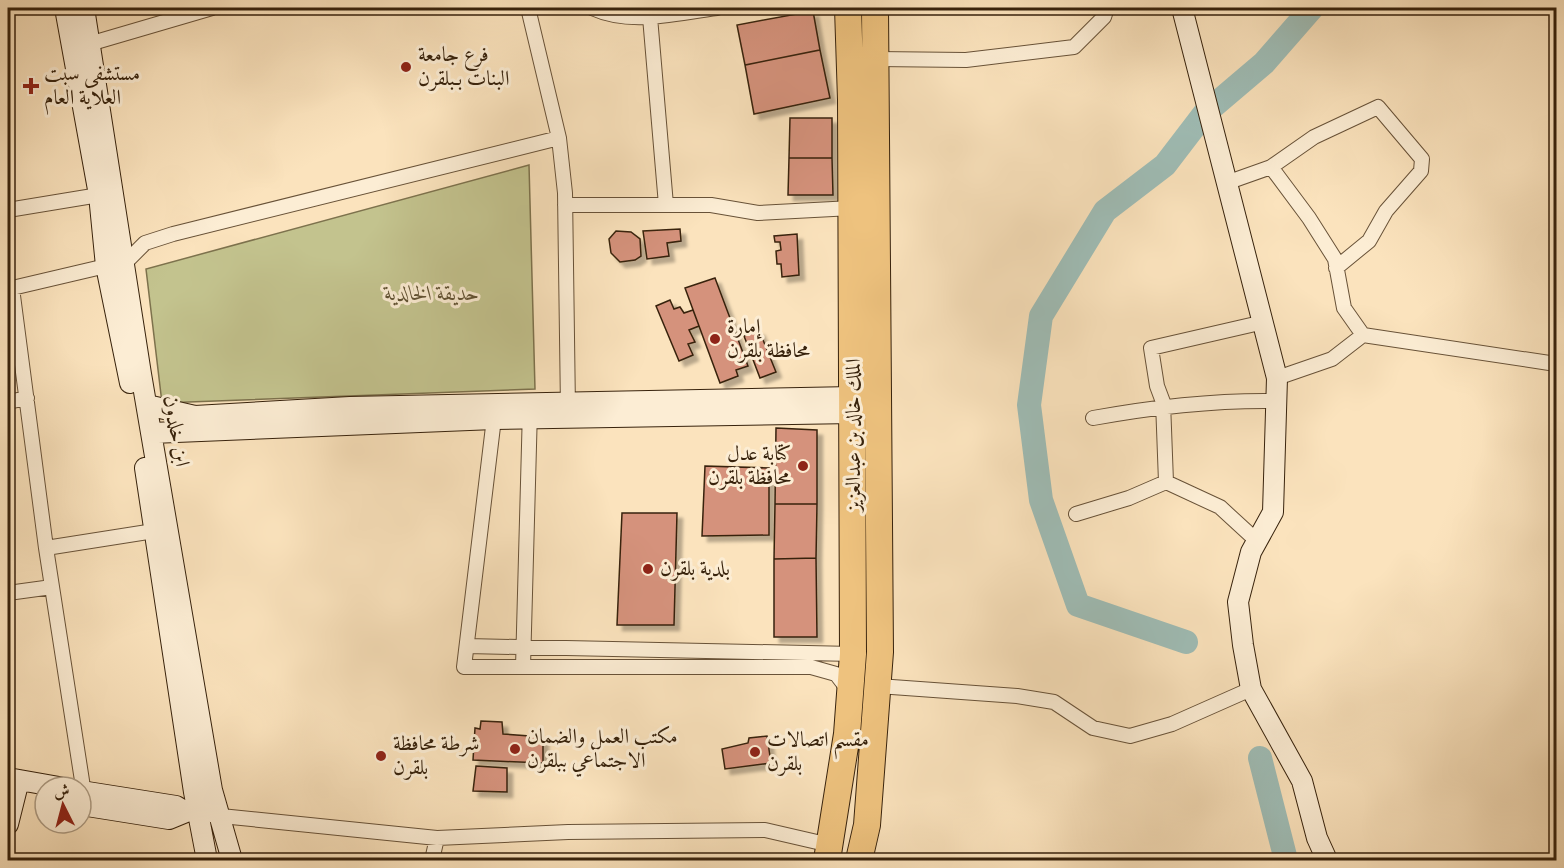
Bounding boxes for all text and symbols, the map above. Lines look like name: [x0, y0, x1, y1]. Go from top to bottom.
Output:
place label: فرع جامعة البنات بـبلقرن: [418, 42, 510, 92]
marker: فرع جامعة البنات بـبلقرن: [399, 60, 413, 74]
place label: مستشفى سبت العلاية العام: [44, 61, 140, 115]
marker: مستشفى سبت العلاية العام: [22, 77, 40, 95]
park label: حديقة الخالدية: [383, 281, 479, 307]
place label: إمارة محافظة بلقرن: [727, 314, 810, 364]
marker: إمارة محافظة بلقرن: [708, 332, 722, 346]
street label: الملك خالد بن عبدالعزيز: [841, 358, 867, 514]
street label: ابن خلدون: [157, 393, 195, 469]
place label: كتابة عدل محافظة بلقرن: [708, 441, 791, 491]
marker: كتابة عدل محافظة بلقرن: [796, 459, 810, 473]
place label: بلدية بلقرن: [660, 556, 730, 582]
marker: بلدية بلقرن: [641, 562, 655, 576]
place label: مكتب العمل والضمان الاجتماعي ببلقرن: [527, 724, 678, 777]
place label: مقسم اتصالات بلقرن: [767, 727, 869, 777]
place label: شرطة محافظة بلقرن: [393, 731, 479, 781]
marker: مكتب العمل والضمان الاجتماعي ببلقرن: [508, 742, 522, 756]
marker: مقسم اتصالات بلقرن: [748, 745, 762, 759]
marker: شرطة محافظة بلقرن: [374, 749, 388, 763]
north arrow: [33, 775, 93, 835]
text: ش: [53, 780, 70, 802]

